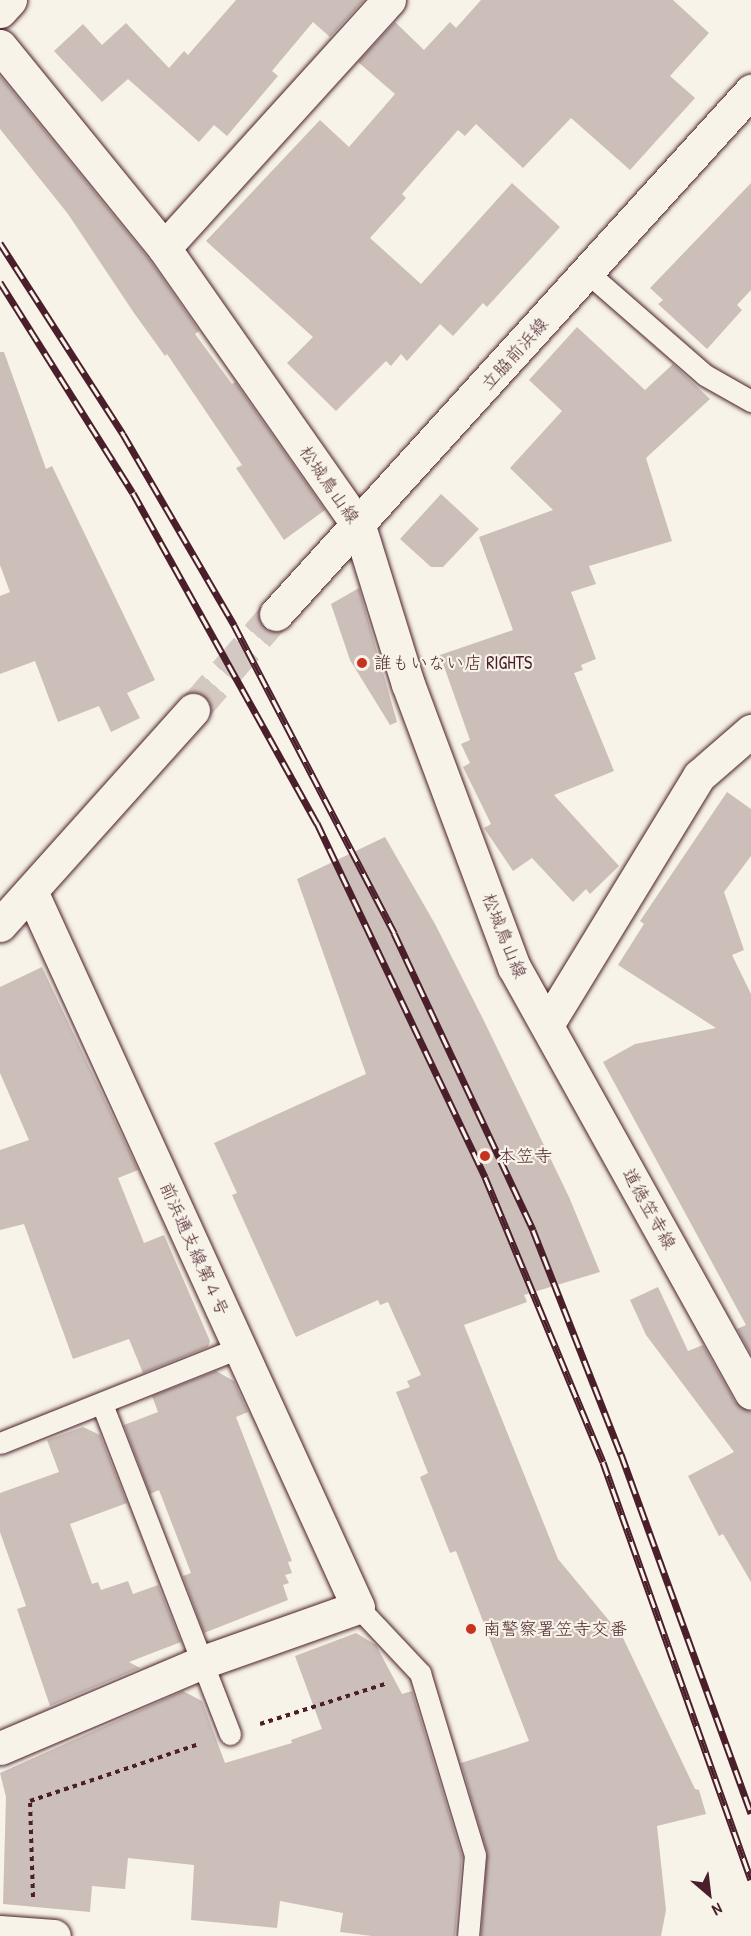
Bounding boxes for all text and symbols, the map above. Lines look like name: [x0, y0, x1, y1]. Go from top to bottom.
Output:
street label: 立脇前浜線: [477, 313, 553, 395]
street label: 松城鳥山線: [294, 442, 364, 528]
place label: 誰もいない店 RIGHTS: [374, 652, 532, 674]
marker: 誰もいない店 RIGHTS: [355, 656, 369, 670]
street label: 松城鳥山線: [477, 890, 531, 982]
place label: 本笠寺: [498, 1145, 552, 1167]
marker: 本笠寺: [476, 1147, 494, 1165]
street label: 道徳笠寺線: [618, 1164, 680, 1254]
street label: 前浜通支線第４号: [155, 1179, 233, 1319]
place label: 南警察署笠寺交番: [483, 1618, 627, 1640]
marker: 南警察署笠寺交番: [464, 1622, 478, 1636]
north arrow: [679, 1864, 739, 1924]
text: N: [709, 1898, 726, 1922]

